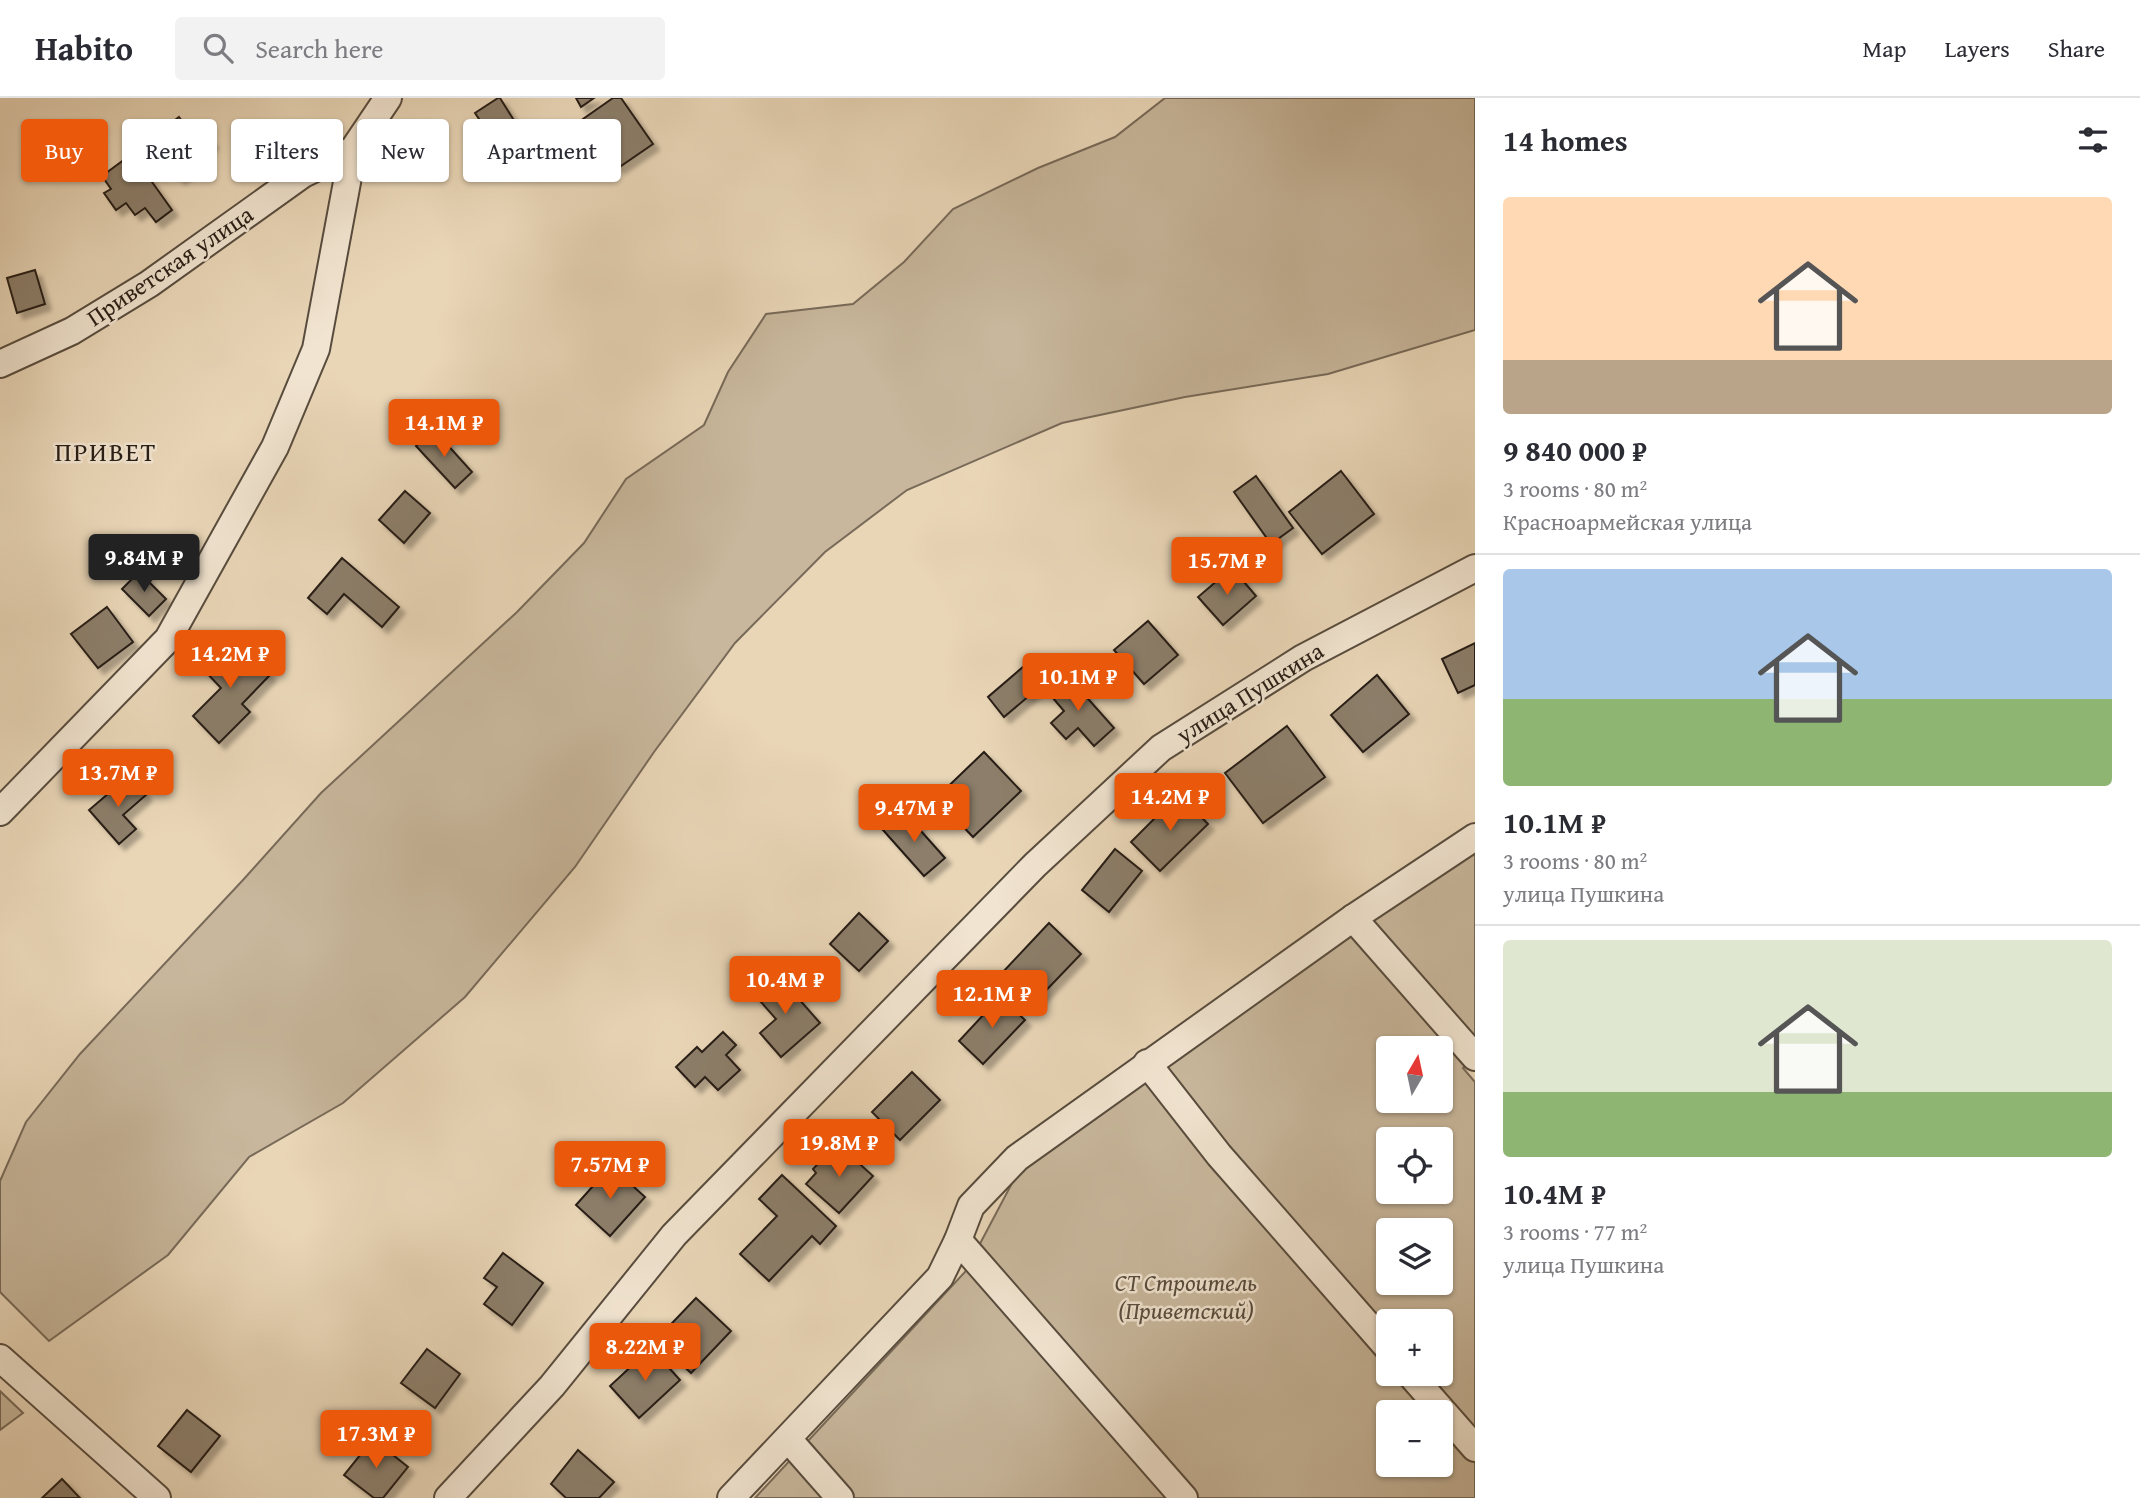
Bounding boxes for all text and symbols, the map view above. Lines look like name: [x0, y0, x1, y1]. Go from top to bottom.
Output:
search box: [175, 17, 665, 80]
text: Habito: [35, 24, 133, 72]
icon: search: [199, 29, 237, 67]
text: Search here: [255, 29, 383, 68]
text: Map: [1863, 31, 1906, 66]
text: Layers: [1944, 31, 2010, 66]
text: Share: [2048, 31, 2105, 66]
text: 14 homes: [1503, 118, 1628, 162]
chip: Buy: [21, 119, 108, 182]
chip: Rent: [122, 119, 217, 182]
chip: Filters: [231, 119, 343, 182]
chip: New: [357, 119, 449, 182]
chip: Apartment: [463, 119, 621, 182]
icon: filters: [2074, 121, 2112, 159]
street label: Приветская улица: [79, 196, 260, 334]
icon: home: [1745, 243, 1871, 369]
pin: 14.1M ₽: [379, 400, 509, 459]
text: 14.1M ₽: [404, 405, 484, 438]
text: 9 840 000 ₽: [1503, 428, 1647, 472]
district label: ПРИВЕТ: [55, 432, 157, 471]
text: 3 rooms · 80 m²: [1503, 472, 1647, 505]
text: Красноармейская улица: [1503, 505, 1752, 538]
pin: 9.84M ₽: [79, 534, 209, 594]
pin: 15.7M ₽: [1162, 538, 1292, 597]
text: 9.84M ₽: [104, 540, 184, 573]
text: 15.7M ₽: [1187, 543, 1267, 576]
icon: home: [1745, 615, 1871, 741]
pin: 14.2M ₽: [165, 630, 295, 690]
street label: улица Пушкина: [1168, 633, 1331, 752]
text: 14.2M ₽: [190, 636, 270, 669]
pin: 10.1M ₽: [1013, 654, 1143, 713]
text: 10.1M ₽: [1038, 659, 1118, 692]
pin: 13.7M ₽: [53, 750, 183, 809]
text: 13.7M ₽: [78, 755, 158, 788]
pin: 14.2M ₽: [1105, 774, 1235, 833]
text: 14.2M ₽: [1130, 779, 1210, 812]
pin: 9.47M ₽: [849, 784, 979, 844]
text: 9.47M ₽: [874, 790, 954, 823]
text: 10.1M ₽: [1503, 800, 1606, 844]
text: 3 rooms · 80 m²: [1503, 844, 1647, 877]
text: улица Пушкина: [1503, 877, 1664, 910]
pin: 10.4M ₽: [720, 956, 850, 1016]
text: 10.4M ₽: [745, 962, 825, 995]
pin: 12.1M ₽: [927, 970, 1057, 1030]
text: 12.1M ₽: [952, 976, 1032, 1009]
icon: home: [1745, 986, 1871, 1112]
north arrow: [1376, 1036, 1452, 1113]
map controls: [1376, 1036, 1453, 1477]
pin: 19.8M ₽: [774, 1119, 904, 1179]
text: 19.8M ₽: [799, 1125, 879, 1158]
button: locate: [1376, 1127, 1453, 1204]
pin: 7.57M ₽: [545, 1142, 675, 1201]
text: 7.57M ₽: [570, 1147, 650, 1180]
text: 10.4M ₽: [1503, 1171, 1606, 1215]
text: 3 rooms · 77 m²: [1503, 1215, 1647, 1248]
button: layers: [1376, 1218, 1453, 1295]
text: улица Пушкина: [1503, 1248, 1664, 1281]
park label: СТ Строитель (Приветский): [1115, 1265, 1257, 1328]
button: +: [1376, 1309, 1453, 1386]
pin: 8.22M ₽: [580, 1324, 710, 1383]
text: 8.22M ₽: [605, 1329, 685, 1362]
button: −: [1376, 1400, 1453, 1477]
pin: 17.3M ₽: [311, 1410, 441, 1470]
text: 17.3M ₽: [336, 1416, 416, 1449]

